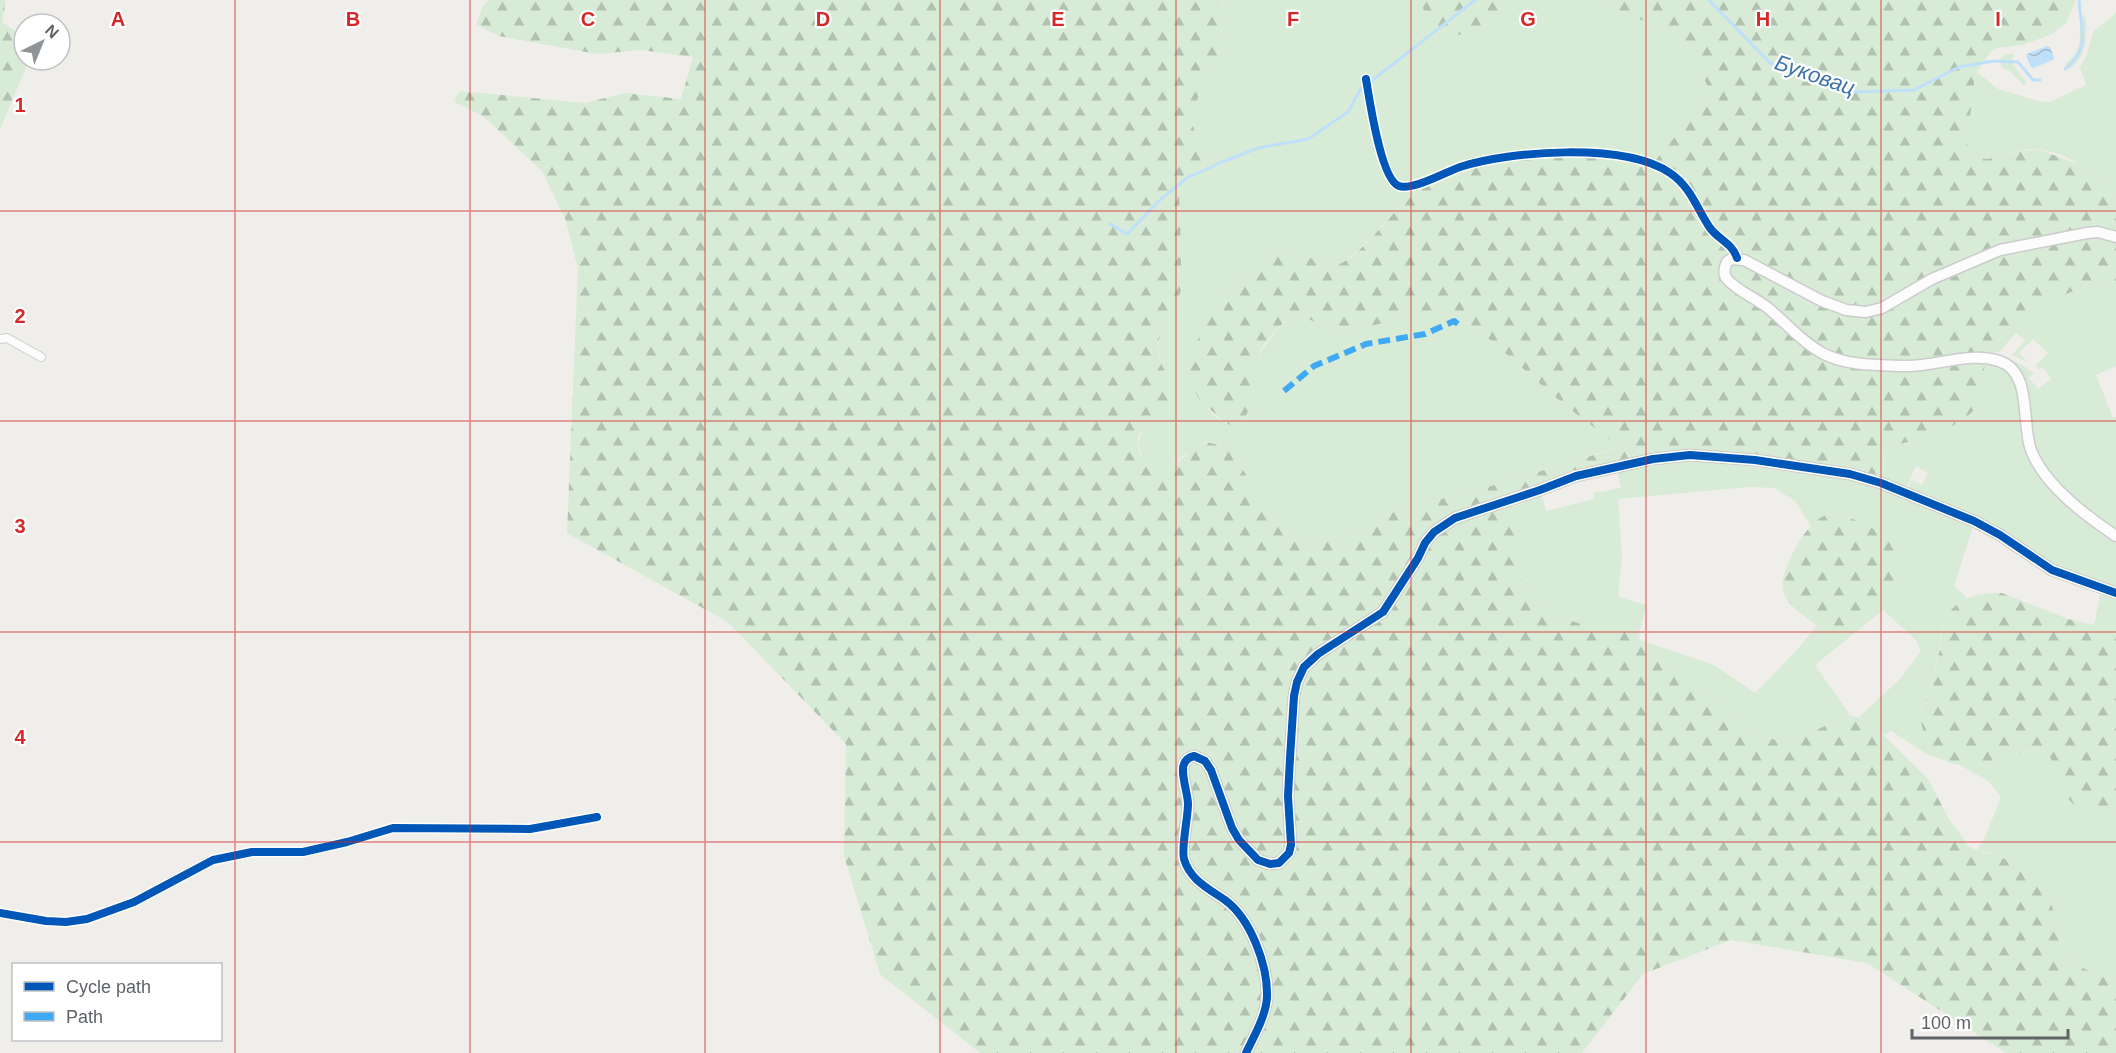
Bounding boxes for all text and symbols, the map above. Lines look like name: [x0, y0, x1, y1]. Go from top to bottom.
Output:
text: A: [111, 8, 125, 30]
text: B: [346, 8, 360, 30]
text: C: [581, 8, 595, 30]
text: D: [816, 8, 830, 30]
text: E: [1051, 8, 1065, 30]
text: F: [1287, 8, 1299, 30]
text: G: [1520, 8, 1536, 30]
text: H: [1756, 8, 1770, 30]
text: I: [1995, 8, 2001, 30]
north arrow: [12, 12, 72, 72]
text: N: [42, 21, 62, 42]
water label: Буковац: [1772, 50, 1858, 100]
text: 1: [14, 94, 26, 116]
text: 2: [14, 305, 26, 327]
text: 3: [14, 515, 26, 537]
text: 4: [14, 726, 26, 748]
legend: [12, 963, 222, 1041]
text: Cycle path: [66, 977, 151, 997]
scale bar: [1912, 1002, 2068, 1040]
text: Path: [66, 1007, 103, 1027]
text: 100 m: [1921, 1013, 1971, 1033]

